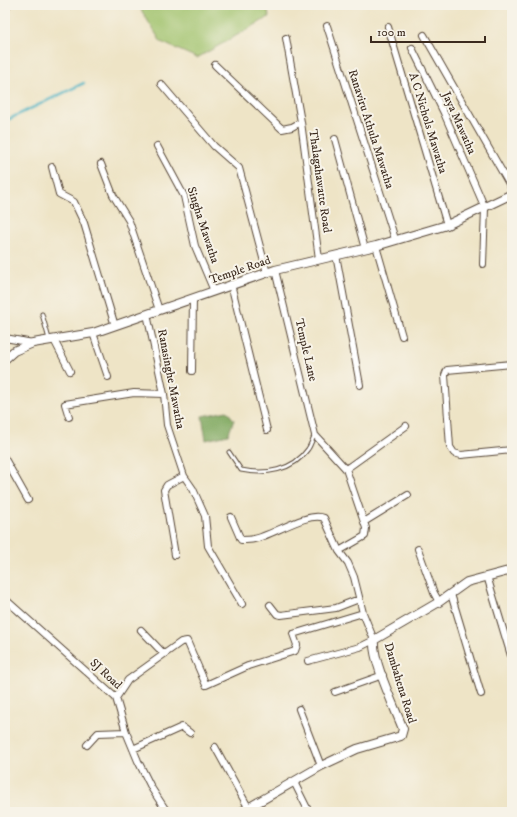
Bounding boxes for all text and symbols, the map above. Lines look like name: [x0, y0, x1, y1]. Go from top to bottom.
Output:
scale bar: [371, 18, 485, 44]
text: 100 m: [377, 25, 406, 40]
street label: Ranaviru Athula Mawatha: [345, 68, 398, 191]
street label: A C Nichols Mawatha: [406, 71, 451, 176]
street label: Jaya Mawatha: [438, 88, 480, 157]
street label: Thalagahawatte Road: [305, 128, 335, 234]
street label: Singha Mawatha: [184, 185, 223, 266]
street label: Temple Road: [207, 253, 273, 287]
street label: Temple Lane: [292, 317, 320, 383]
street label: Ranasinghe Mawatha: [154, 328, 188, 431]
street label: Dambahena Road: [381, 641, 419, 725]
street label: SJ Road: [87, 655, 125, 693]

